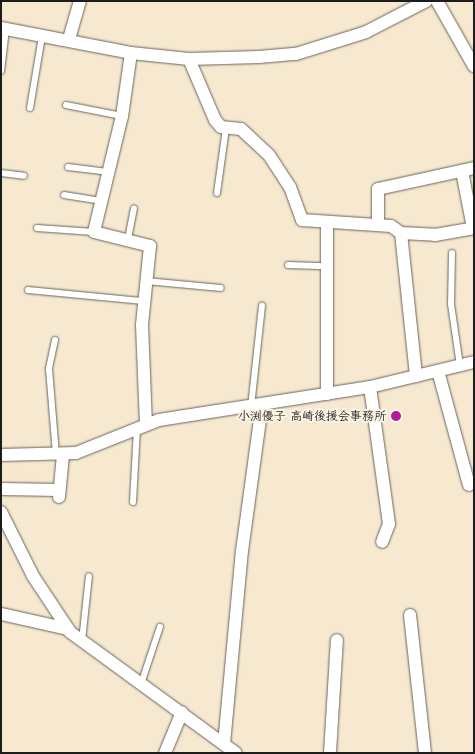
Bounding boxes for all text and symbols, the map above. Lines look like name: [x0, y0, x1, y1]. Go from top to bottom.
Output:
place label: 小渕優子 高崎後援会事務所: [238, 409, 386, 423]
marker: 小渕優子 高崎後援会事務所: [390, 410, 402, 422]

